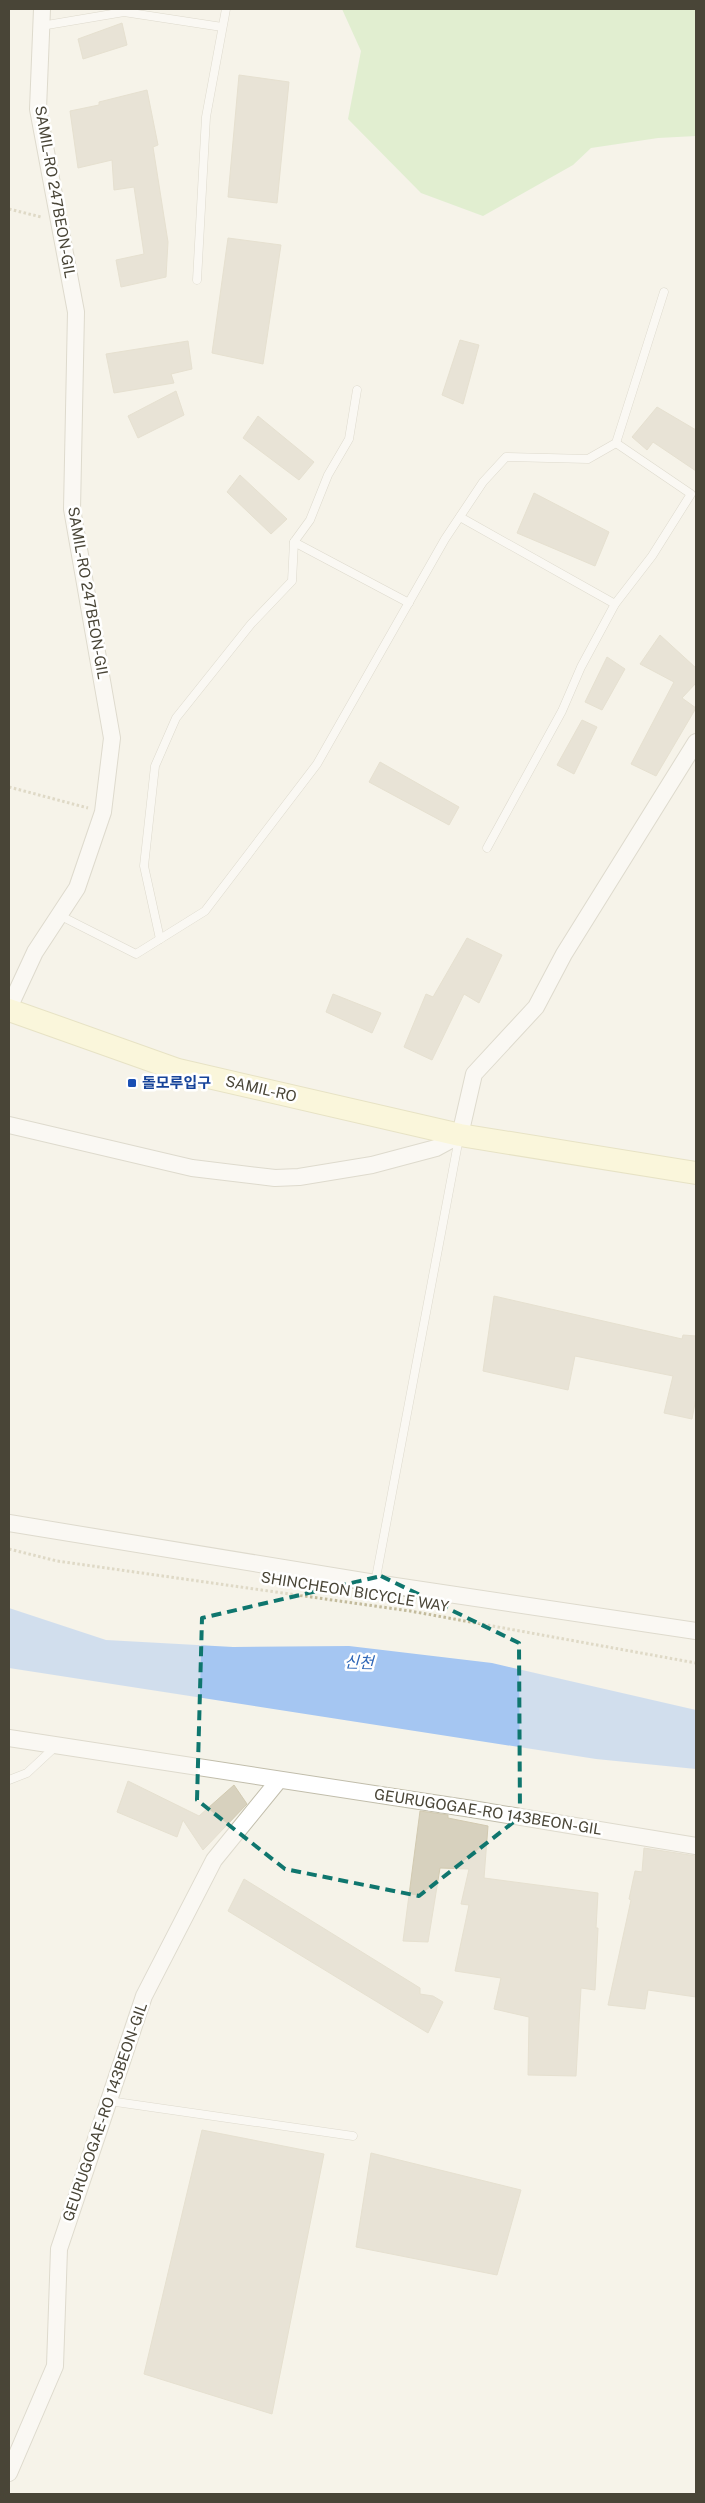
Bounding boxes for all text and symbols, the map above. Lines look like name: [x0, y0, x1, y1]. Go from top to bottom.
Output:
street label: SAMIL-RO 247BEON-GIL: [32, 104, 79, 279]
street label: SAMIL-RO 247BEON-GIL: [65, 505, 112, 680]
street label: SAMIL-RO: [224, 1072, 298, 1105]
place label: 돌모루입구: [142, 1074, 211, 1091]
marker: 돌모루입구: [126, 1077, 138, 1089]
street label: SHINCHEON BICYCLE WAY: [260, 1568, 450, 1615]
water label: 신천: [344, 1652, 376, 1673]
street label: GEURUGOGAE-RO 143BEON-GIL: [373, 1785, 603, 1838]
street label: GEURUGOGAE-RO 143BEON-GIL: [59, 2000, 150, 2224]

